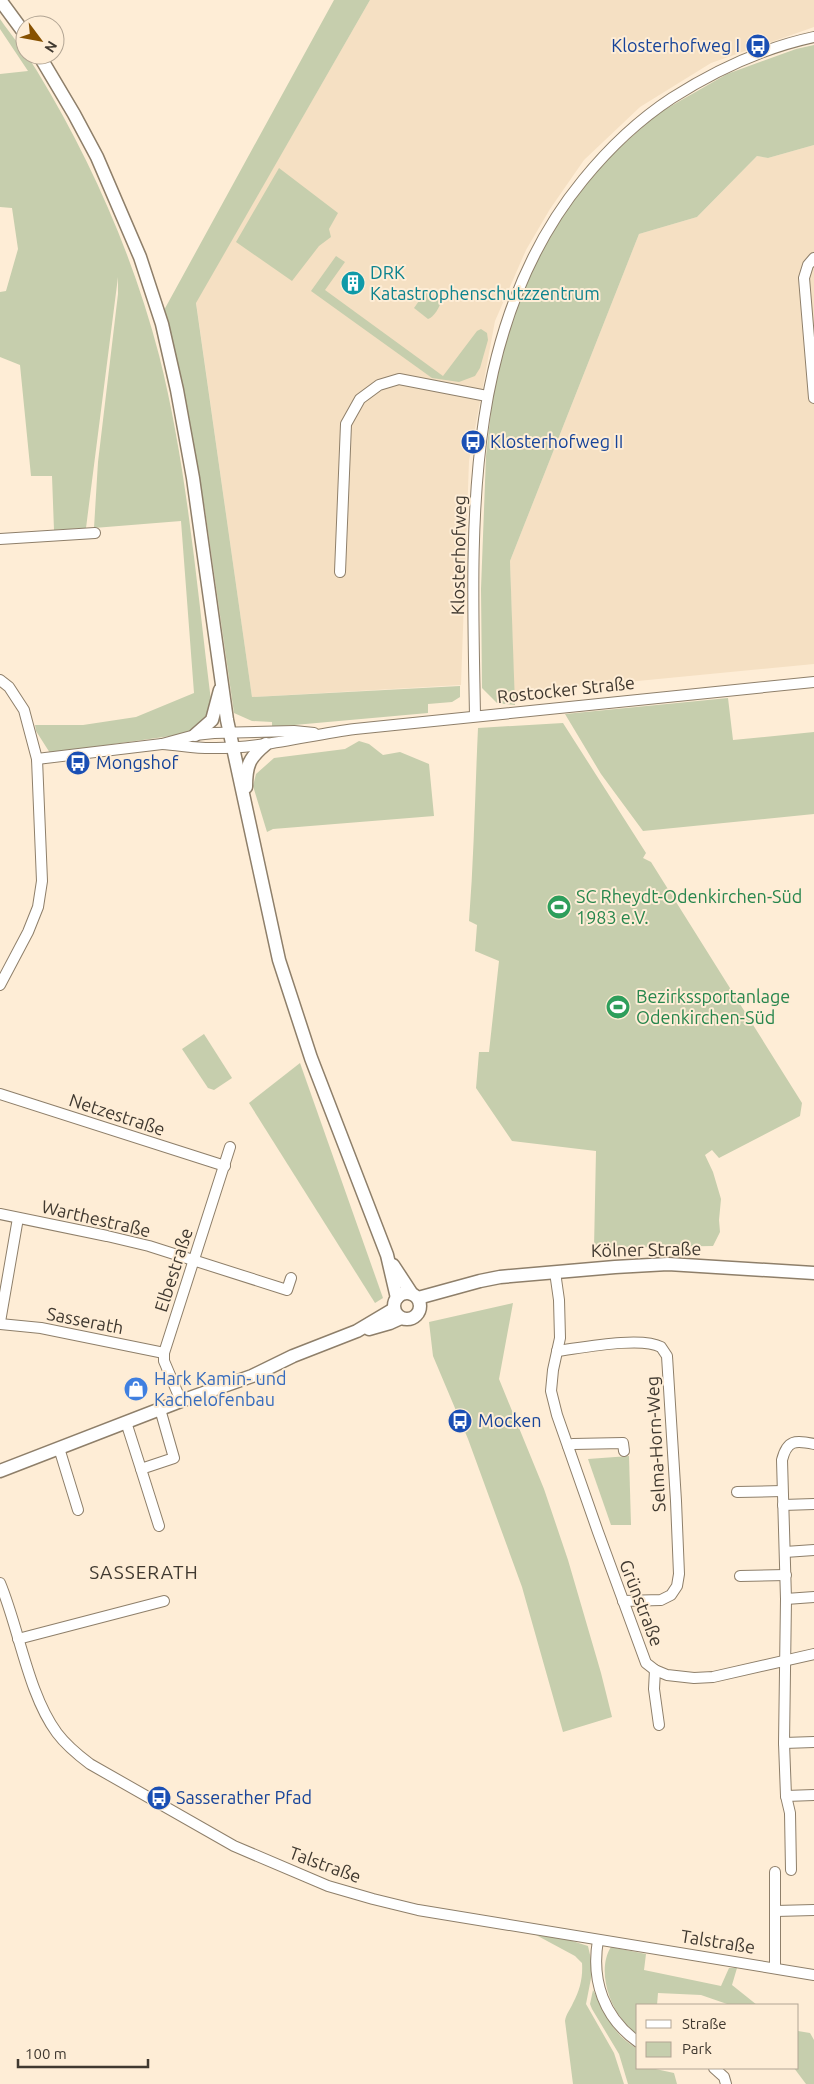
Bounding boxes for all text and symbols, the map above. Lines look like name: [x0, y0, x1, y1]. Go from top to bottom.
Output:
north arrow: [15, 15, 65, 65]
bus stop icon: Klosterhofweg I: [745, 33, 771, 59]
place label: Klosterhofweg I: [611, 35, 740, 55]
text: N: [41, 38, 61, 56]
place label: DRK Katastrophenschutzzentrum: [370, 262, 600, 303]
building icon: DRK Katastrophenschutzzentrum: [340, 270, 366, 296]
bus stop icon: Klosterhofweg II: [460, 429, 486, 455]
place label: Klosterhofweg II: [490, 431, 623, 451]
street label: Klosterhofweg: [447, 495, 469, 615]
street label: Rostocker Straße: [496, 672, 636, 706]
bus stop icon: Mongshof: [65, 750, 91, 776]
place label: Mongshof: [96, 752, 178, 772]
place label: SC Rheydt-Odenkirchen-Süd 1983 e.V.: [576, 886, 802, 927]
sports icon: SC Rheydt-Odenkirchen-Süd 1983 e.V.: [546, 894, 572, 920]
place label: Bezirkssportanlage Odenkirchen-Süd: [636, 986, 790, 1027]
sports icon: Bezirkssportanlage Odenkirchen-Süd: [605, 994, 631, 1020]
street label: Netzestraße: [67, 1089, 168, 1139]
street label: Warthestraße: [40, 1196, 153, 1240]
street label: Elbestraße: [150, 1225, 196, 1314]
street label: Kölner Straße: [591, 1238, 701, 1260]
street label: Sasserath: [45, 1303, 125, 1337]
place label: Hark Kamin- und Kachelofenbau: [154, 1368, 287, 1409]
shop icon: Hark Kamin- und Kachelofenbau: [123, 1376, 149, 1402]
street label: Selma-Horn-Weg: [641, 1376, 669, 1513]
bus stop icon: Mocken: [447, 1408, 473, 1434]
place label: Mocken: [478, 1410, 542, 1430]
street label: Grünstraße: [616, 1557, 668, 1649]
district label: SASSERATH: [89, 1561, 199, 1583]
bus stop icon: Sasserather Pfad: [146, 1785, 172, 1811]
place label: Sasserather Pfad: [176, 1787, 312, 1807]
street label: Talstraße: [287, 1842, 364, 1886]
street label: Talstraße: [680, 1925, 757, 1957]
legend: [636, 2004, 799, 2069]
text: Straße: [682, 2015, 726, 2032]
scale bar: [18, 2036, 148, 2068]
text: Park: [682, 2040, 712, 2057]
text: 100 m: [25, 2045, 67, 2062]

